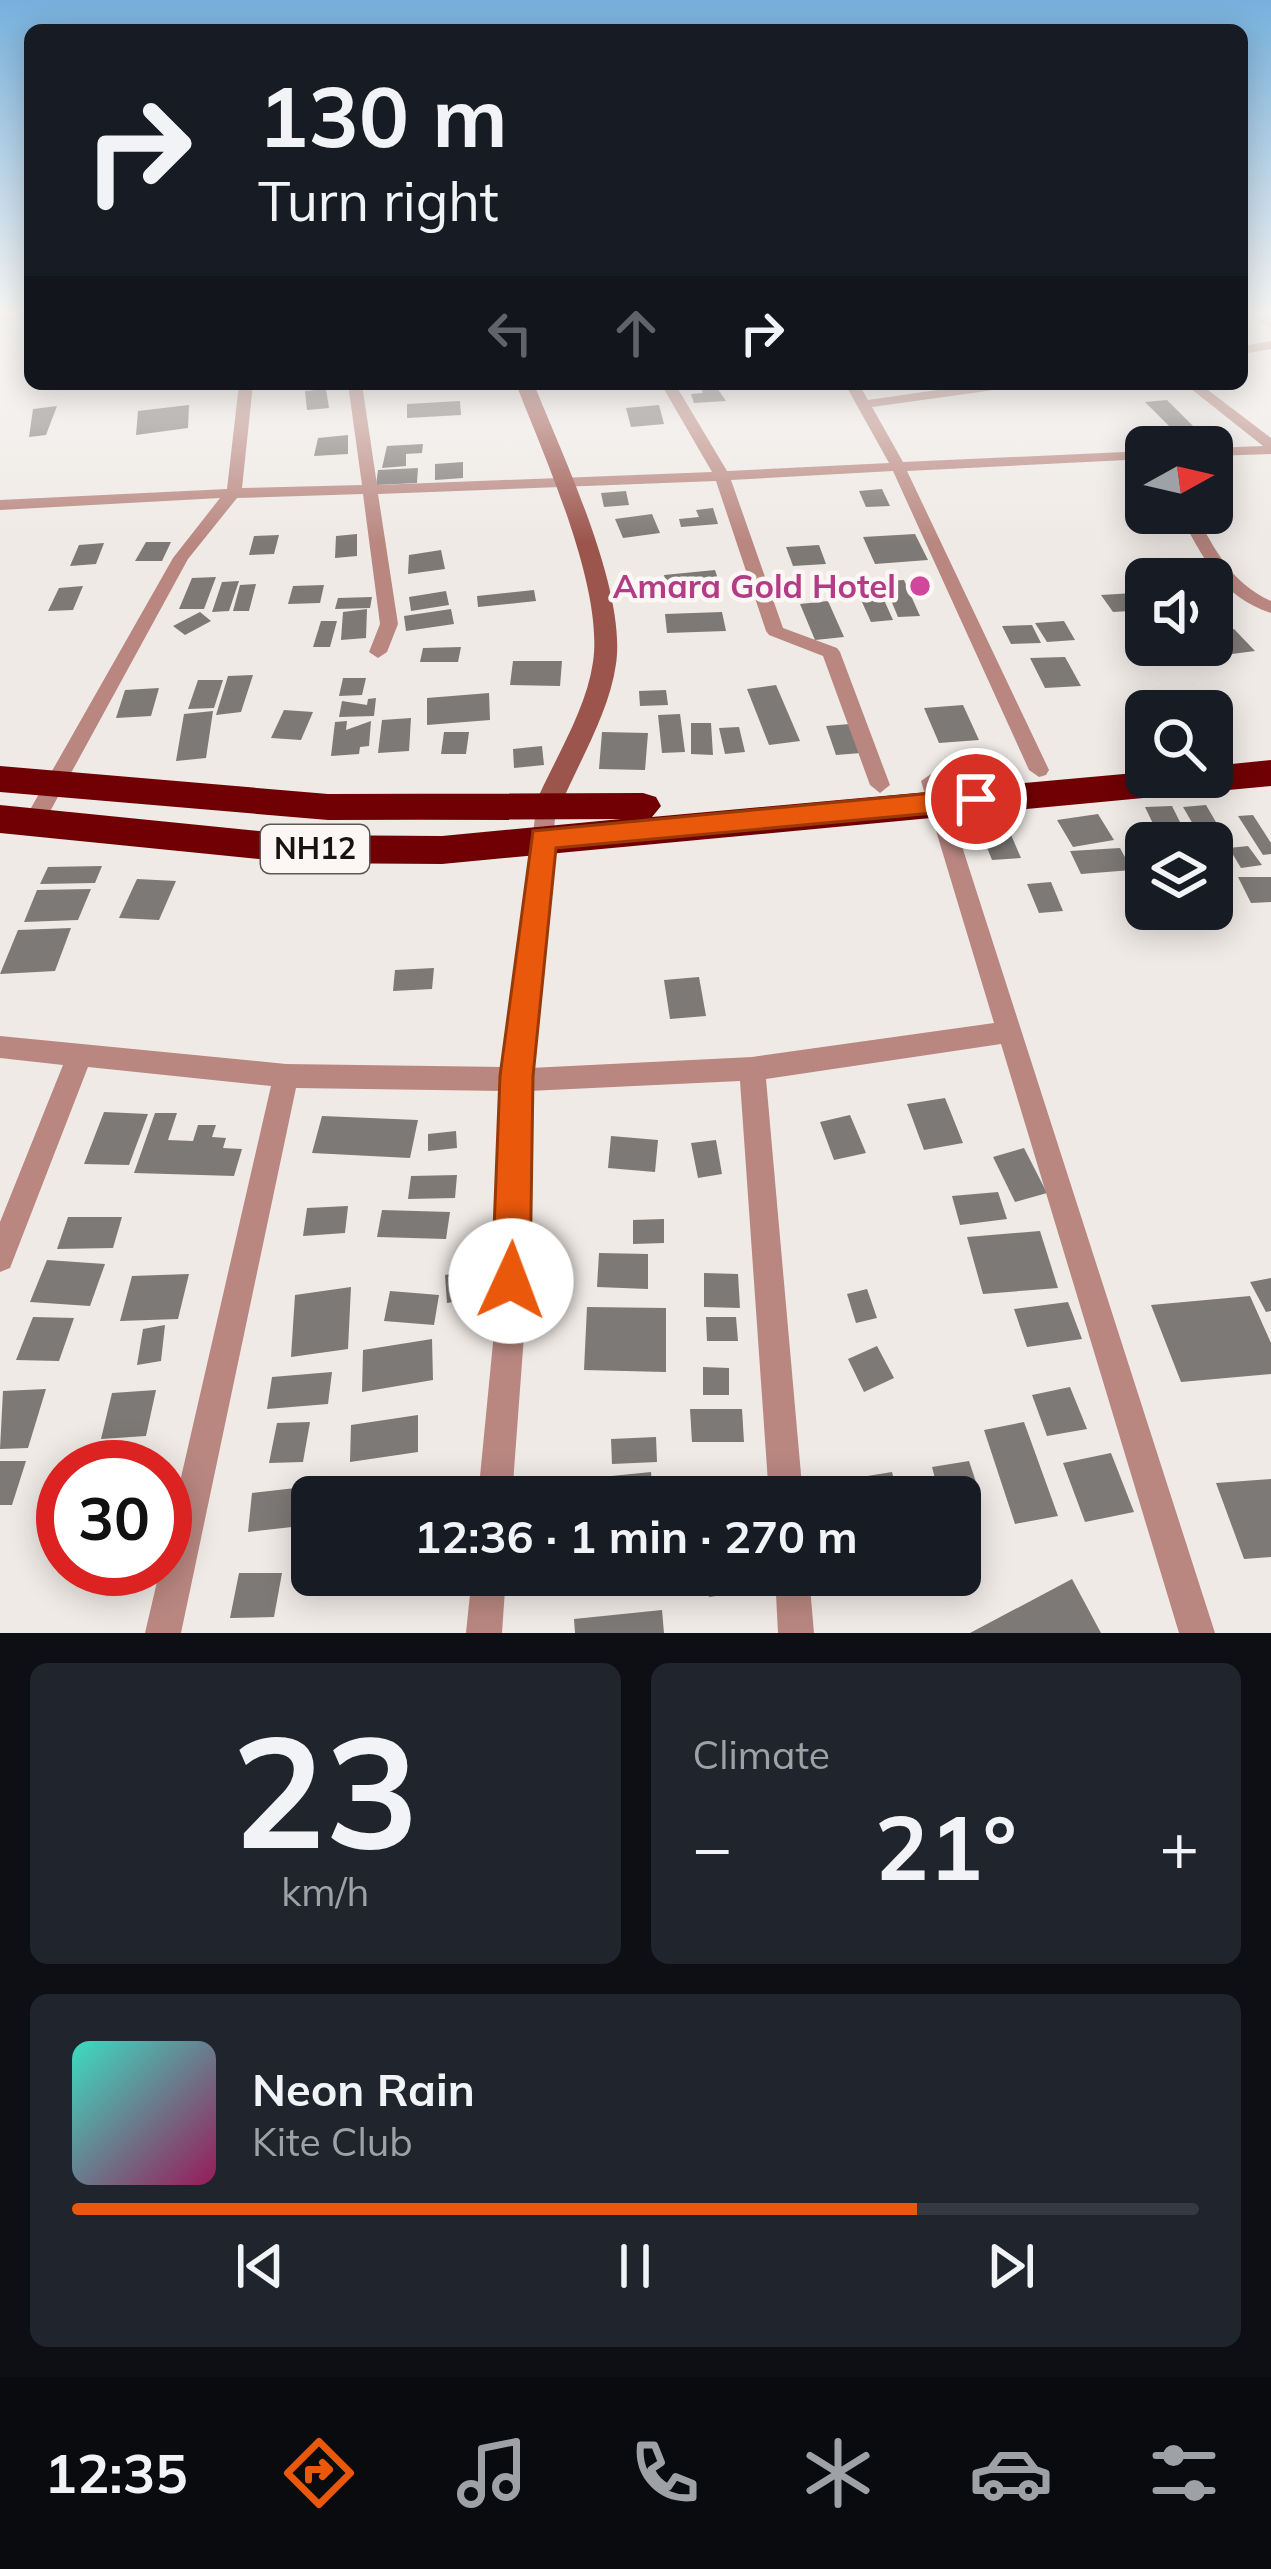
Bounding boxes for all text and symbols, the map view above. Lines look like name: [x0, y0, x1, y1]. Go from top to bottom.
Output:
text: 130 m: [258, 63, 508, 168]
icon: right: [60, 72, 216, 228]
text: Turn right: [258, 167, 499, 235]
icon: left: [477, 300, 543, 366]
icon: ahead: [603, 300, 669, 366]
icon: right: [729, 300, 795, 366]
north arrow: [1125, 426, 1233, 534]
map controls: [1125, 426, 1233, 930]
button: sound: [1125, 558, 1233, 666]
place label: Amara Gold Hotel: [613, 565, 896, 606]
marker: Amara Gold Hotel: [907, 573, 933, 599]
button: search: [1125, 690, 1233, 798]
pin: [925, 748, 1027, 850]
icon: arrive: [943, 766, 1009, 832]
button: layers: [1125, 822, 1233, 930]
road number: NH12: [261, 825, 369, 873]
position arrow: [448, 1218, 574, 1344]
speed limit sign: 30: [36, 1440, 192, 1596]
text: 12:36 · 1 min · 270 m: [414, 1508, 858, 1564]
text: 23: [232, 1691, 419, 1887]
text: Climate: [693, 1730, 830, 1779]
text: 21°: [875, 1790, 1017, 1903]
text: −: [693, 1805, 732, 1888]
text: +: [1159, 1805, 1199, 1888]
text: km/h: [281, 1867, 369, 1916]
text: Neon Rain: [252, 2061, 475, 2117]
text: Kite Club: [252, 2117, 413, 2166]
icon: previous: [227, 2233, 293, 2299]
icon: pause: [602, 2233, 668, 2299]
icon: next: [978, 2233, 1044, 2299]
icon: directions: [277, 2431, 361, 2515]
icon: music: [450, 2431, 534, 2515]
icon: phone: [623, 2431, 707, 2515]
icon: climate: [796, 2431, 880, 2515]
icon: car: [969, 2431, 1053, 2515]
icon: filters: [1142, 2431, 1226, 2515]
text: 12:35: [45, 2439, 188, 2507]

